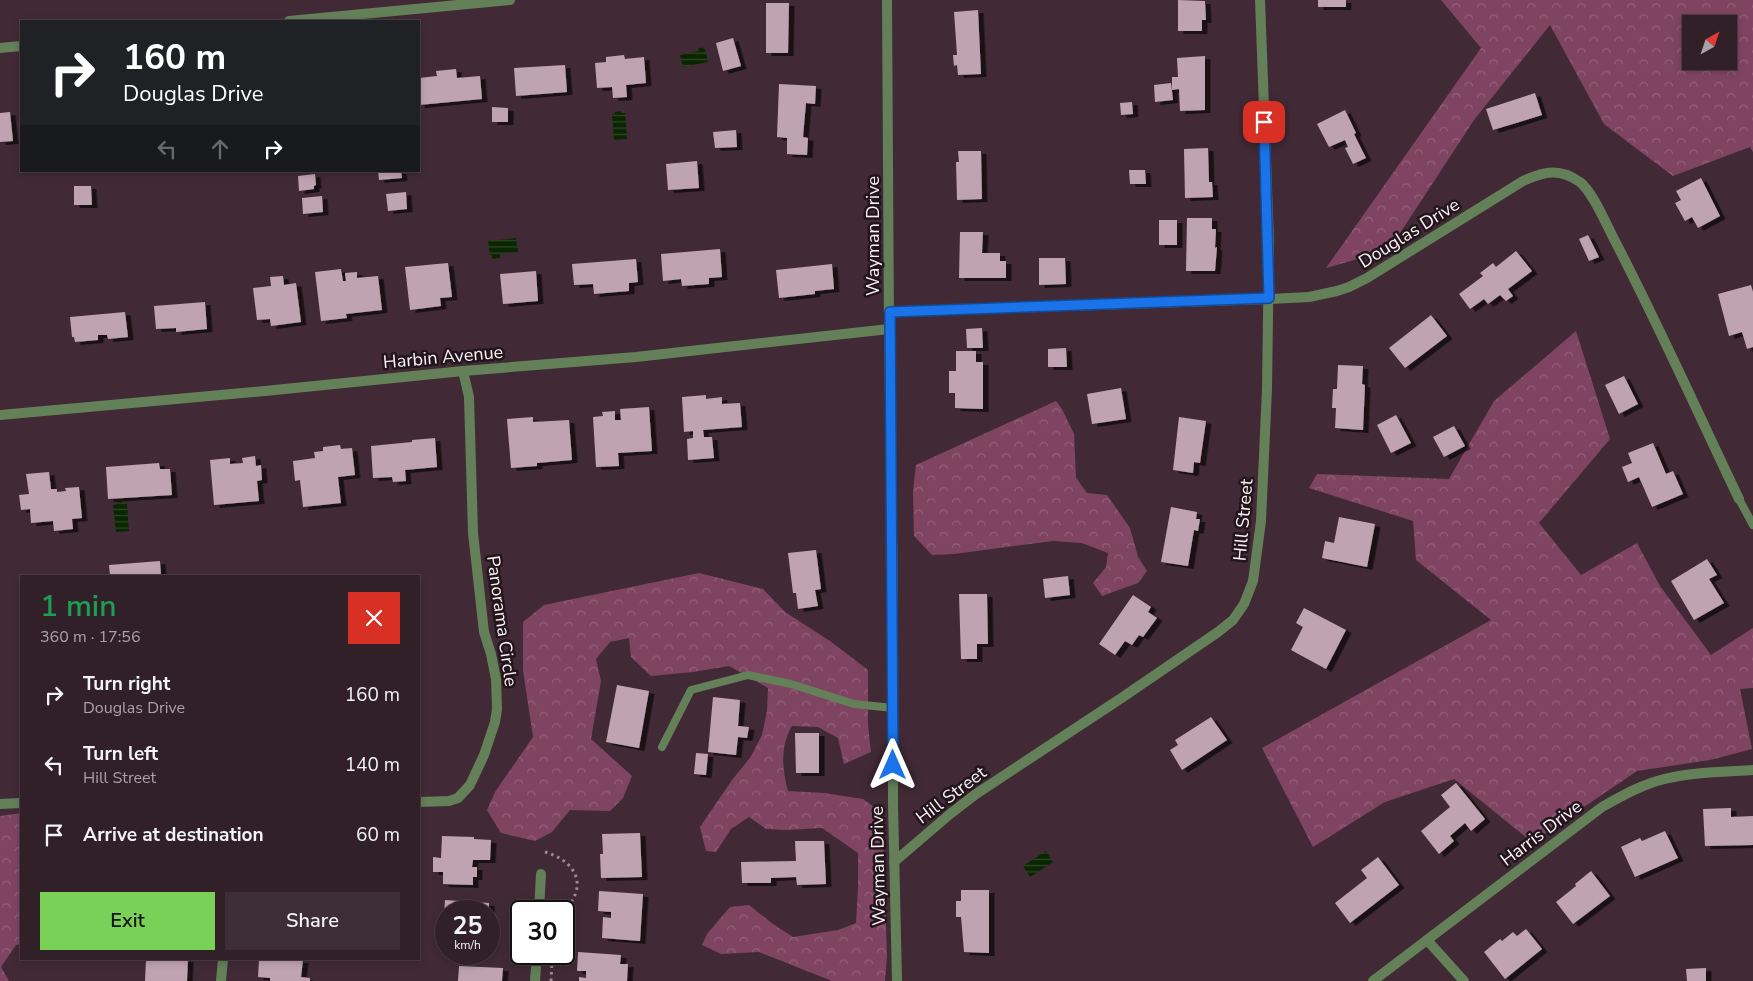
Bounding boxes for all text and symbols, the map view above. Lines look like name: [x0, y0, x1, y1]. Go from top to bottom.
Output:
north arrow: [1682, 15, 1738, 70]
map controls: [1682, 15, 1737, 70]
text: 160 m: [123, 34, 226, 81]
icon: right: [40, 40, 105, 105]
text: Douglas Drive: [123, 79, 263, 109]
pin: [1243, 101, 1285, 143]
icon: arrive: [1250, 108, 1278, 136]
icon: left: [153, 135, 181, 163]
icon: ahead: [206, 135, 234, 163]
icon: right: [259, 135, 287, 163]
street label: Wayman Drive: [861, 176, 885, 296]
street label: Douglas Drive: [1354, 192, 1464, 274]
street label: Harbin Avenue: [382, 340, 504, 374]
street label: Hill Street: [1227, 477, 1259, 562]
street label: Panorama Circle: [481, 554, 523, 688]
text: 1 min: [40, 586, 116, 627]
button: close: [348, 592, 400, 644]
text: 360 m · 17:56: [40, 626, 141, 648]
text: Turn right: [83, 671, 170, 697]
icon: right: [40, 681, 68, 709]
text: 160 m: [345, 682, 400, 708]
text: Douglas Drive: [83, 697, 185, 719]
position arrow: [866, 738, 918, 790]
text: Turn left: [83, 741, 158, 767]
icon: left: [40, 751, 68, 779]
text: 140 m: [345, 752, 400, 778]
street label: Hill Street: [911, 760, 992, 829]
text: Hill Street: [83, 767, 156, 789]
street label: Harris Drive: [1495, 794, 1587, 872]
street label: Wayman Drive: [865, 806, 891, 926]
icon: arrive: [40, 821, 68, 849]
text: Arrive at destination: [83, 822, 264, 848]
text: 60 m: [356, 822, 400, 848]
button: Exit: [40, 892, 215, 950]
button: Share: [225, 892, 400, 950]
speed limit sign: 30: [510, 900, 575, 965]
text: 25: [452, 909, 483, 943]
text: km/h: [454, 937, 481, 953]

